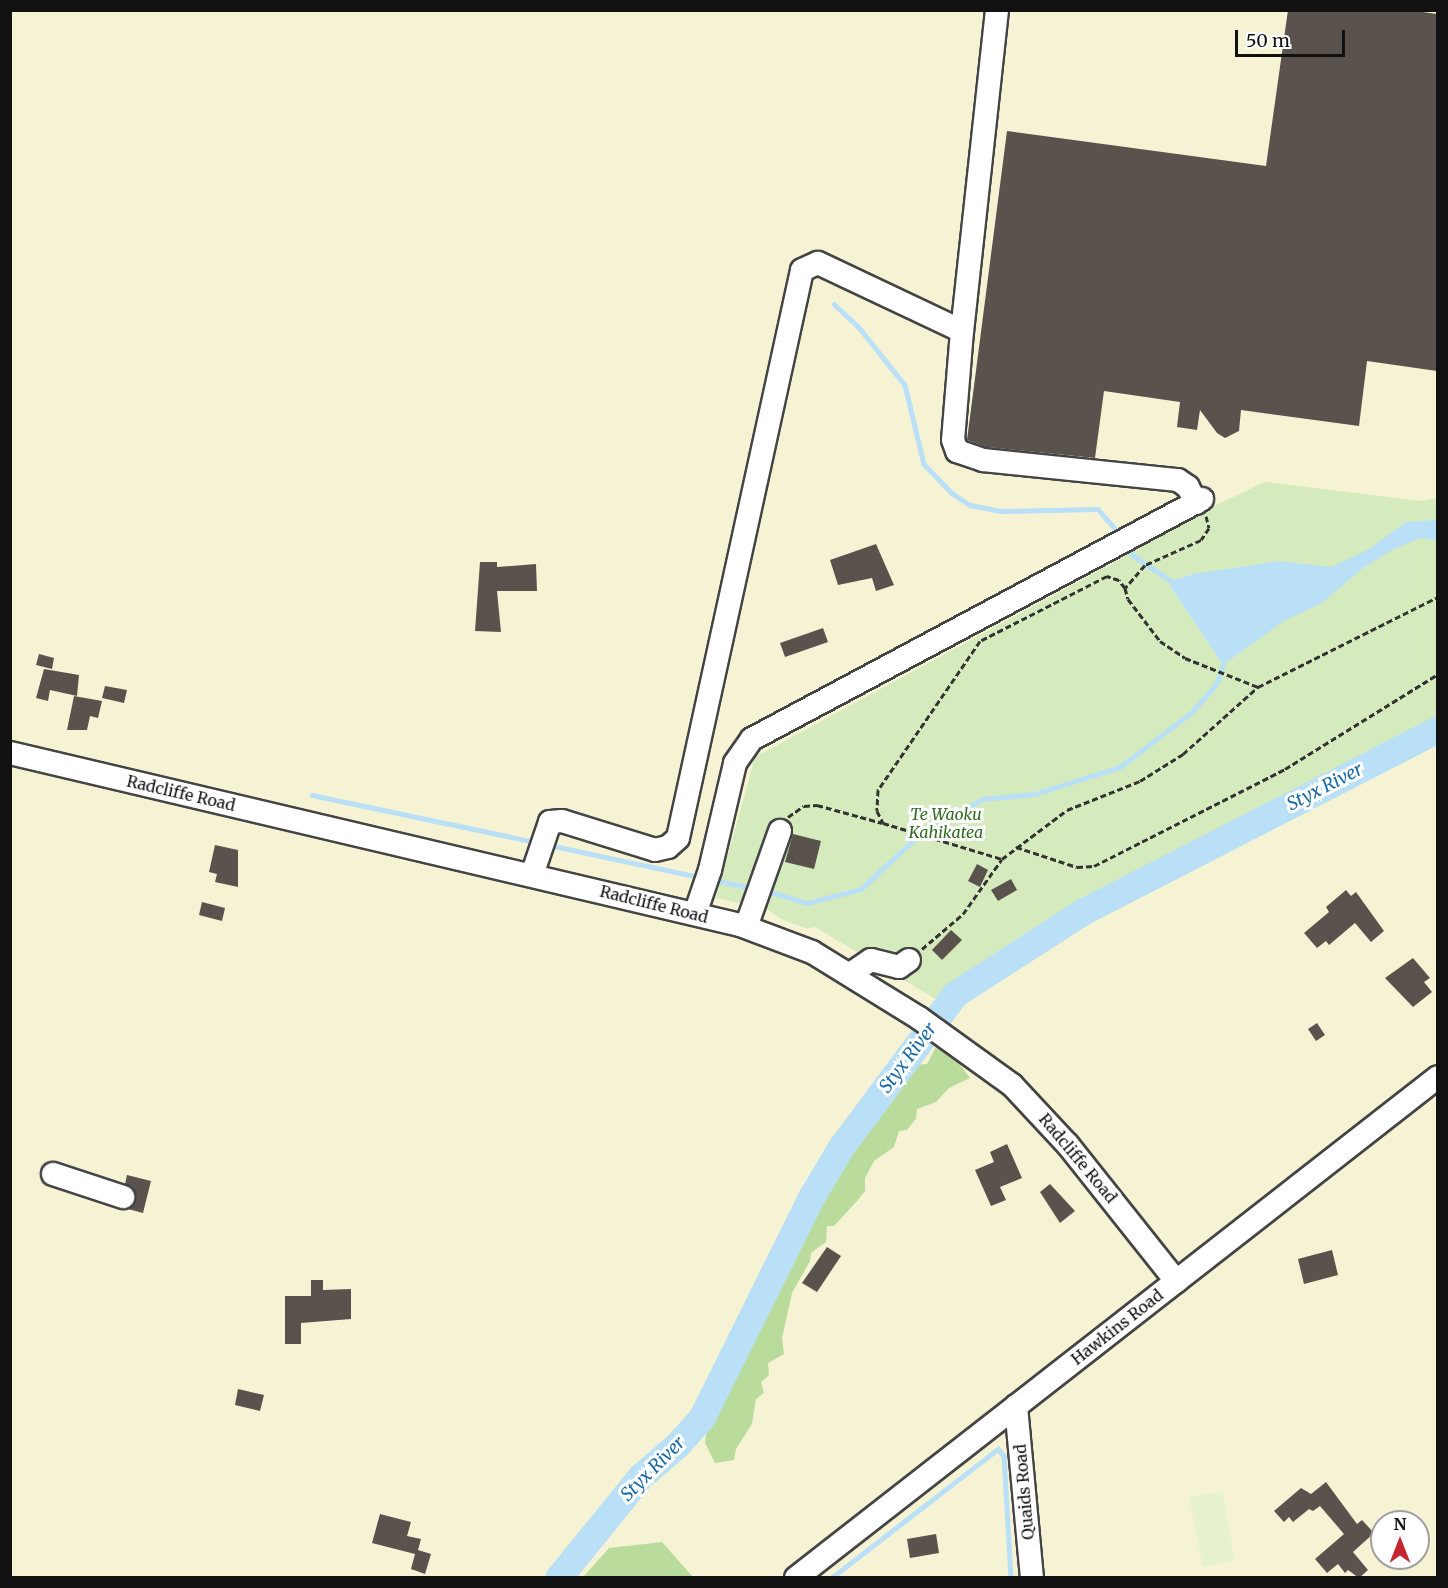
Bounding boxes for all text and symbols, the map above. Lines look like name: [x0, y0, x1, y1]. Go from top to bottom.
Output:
scale bar: [1238, 18, 1348, 56]
text: 50 m: [1246, 29, 1290, 52]
water label: Styx River: [1284, 759, 1366, 815]
street label: Radcliffe Road: [125, 771, 237, 815]
park label: Te Waoku Kahikatea: [909, 804, 983, 842]
street label: Radcliffe Road: [598, 881, 710, 927]
water label: Styx River: [875, 1019, 941, 1097]
street label: Radcliffe Road: [1035, 1109, 1121, 1207]
street label: Hawkins Road: [1067, 1285, 1167, 1369]
water label: Styx River: [616, 1432, 690, 1506]
street label: Quaids Road: [1010, 1443, 1038, 1541]
north arrow: [1370, 1510, 1430, 1570]
text: N: [1394, 1514, 1406, 1534]

